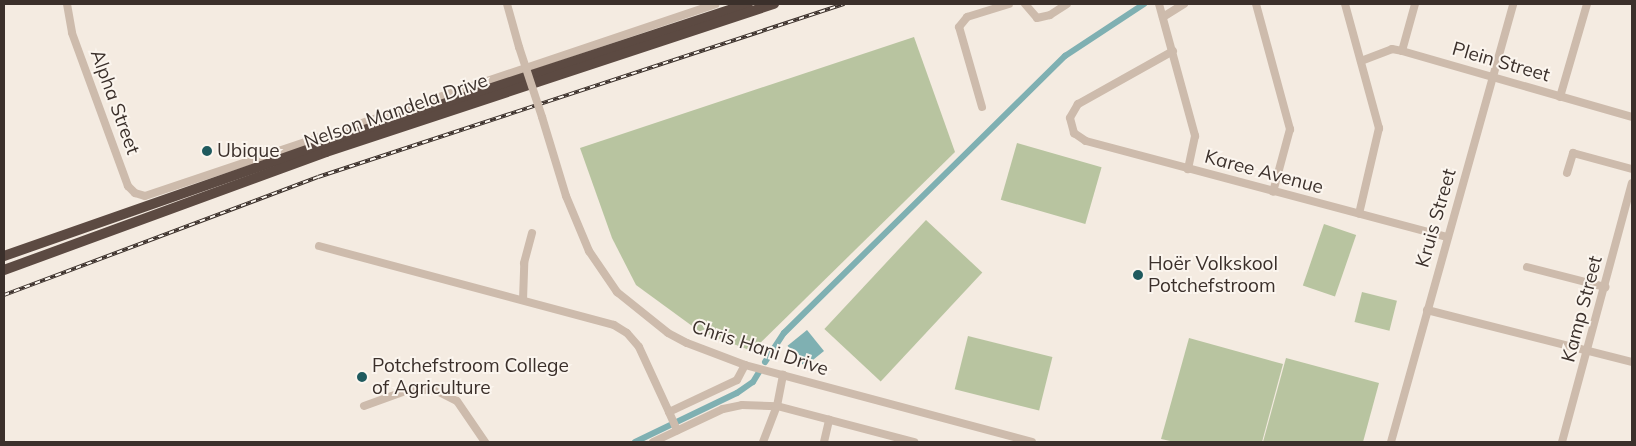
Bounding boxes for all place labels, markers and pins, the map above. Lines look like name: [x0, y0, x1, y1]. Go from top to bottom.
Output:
place label: Ubique: [217, 140, 279, 162]
marker: Ubique: [201, 145, 213, 157]
place label: Hoër Volkskool Potchefstroom: [1148, 253, 1278, 297]
marker: Hoër Volkskool Potchefstroom: [1132, 269, 1144, 281]
place label: Potchefstroom College of Agriculture: [372, 355, 569, 399]
marker: Potchefstroom College of Agriculture: [356, 371, 368, 383]

